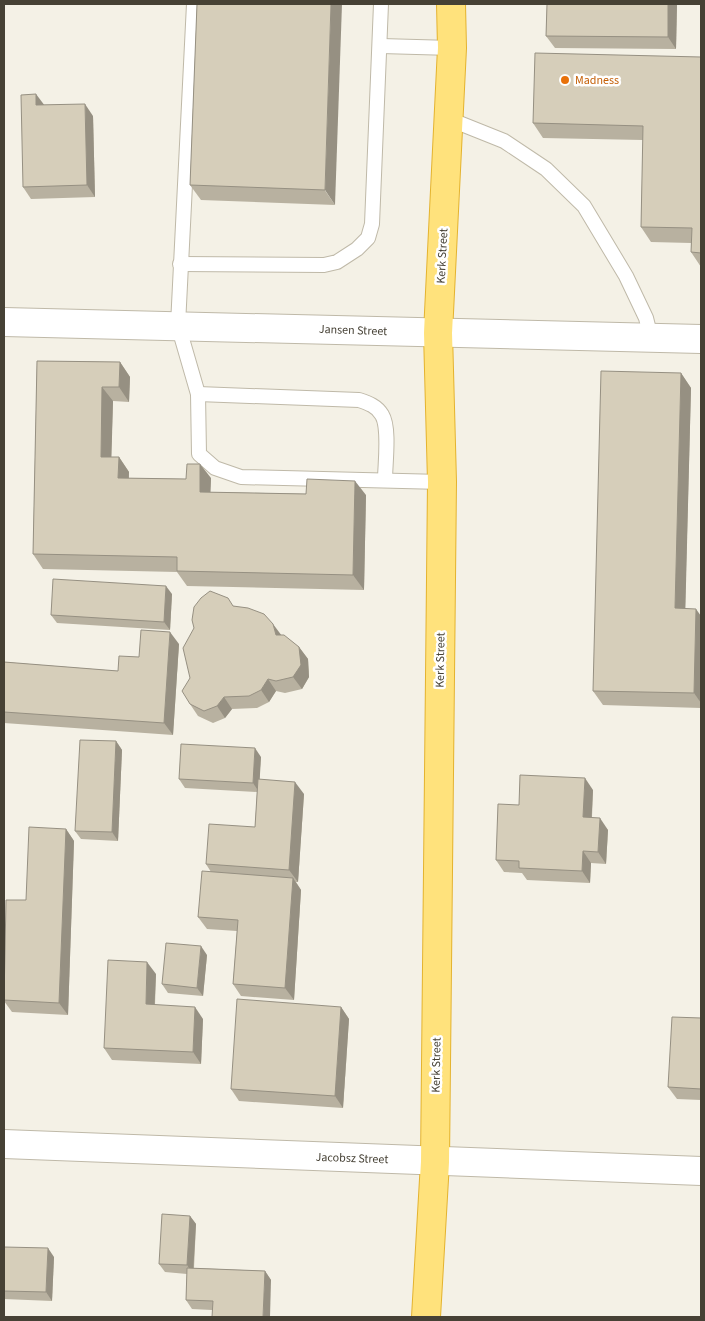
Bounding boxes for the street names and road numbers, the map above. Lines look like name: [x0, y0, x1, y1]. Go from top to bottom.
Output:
street label: Kerk Street: [433, 228, 452, 284]
street label: Jansen Street: [319, 321, 387, 340]
street label: Kerk Street: [432, 632, 449, 688]
street label: Kerk Street: [428, 1037, 445, 1093]
street label: Jacobsz Street: [315, 1149, 389, 1168]

